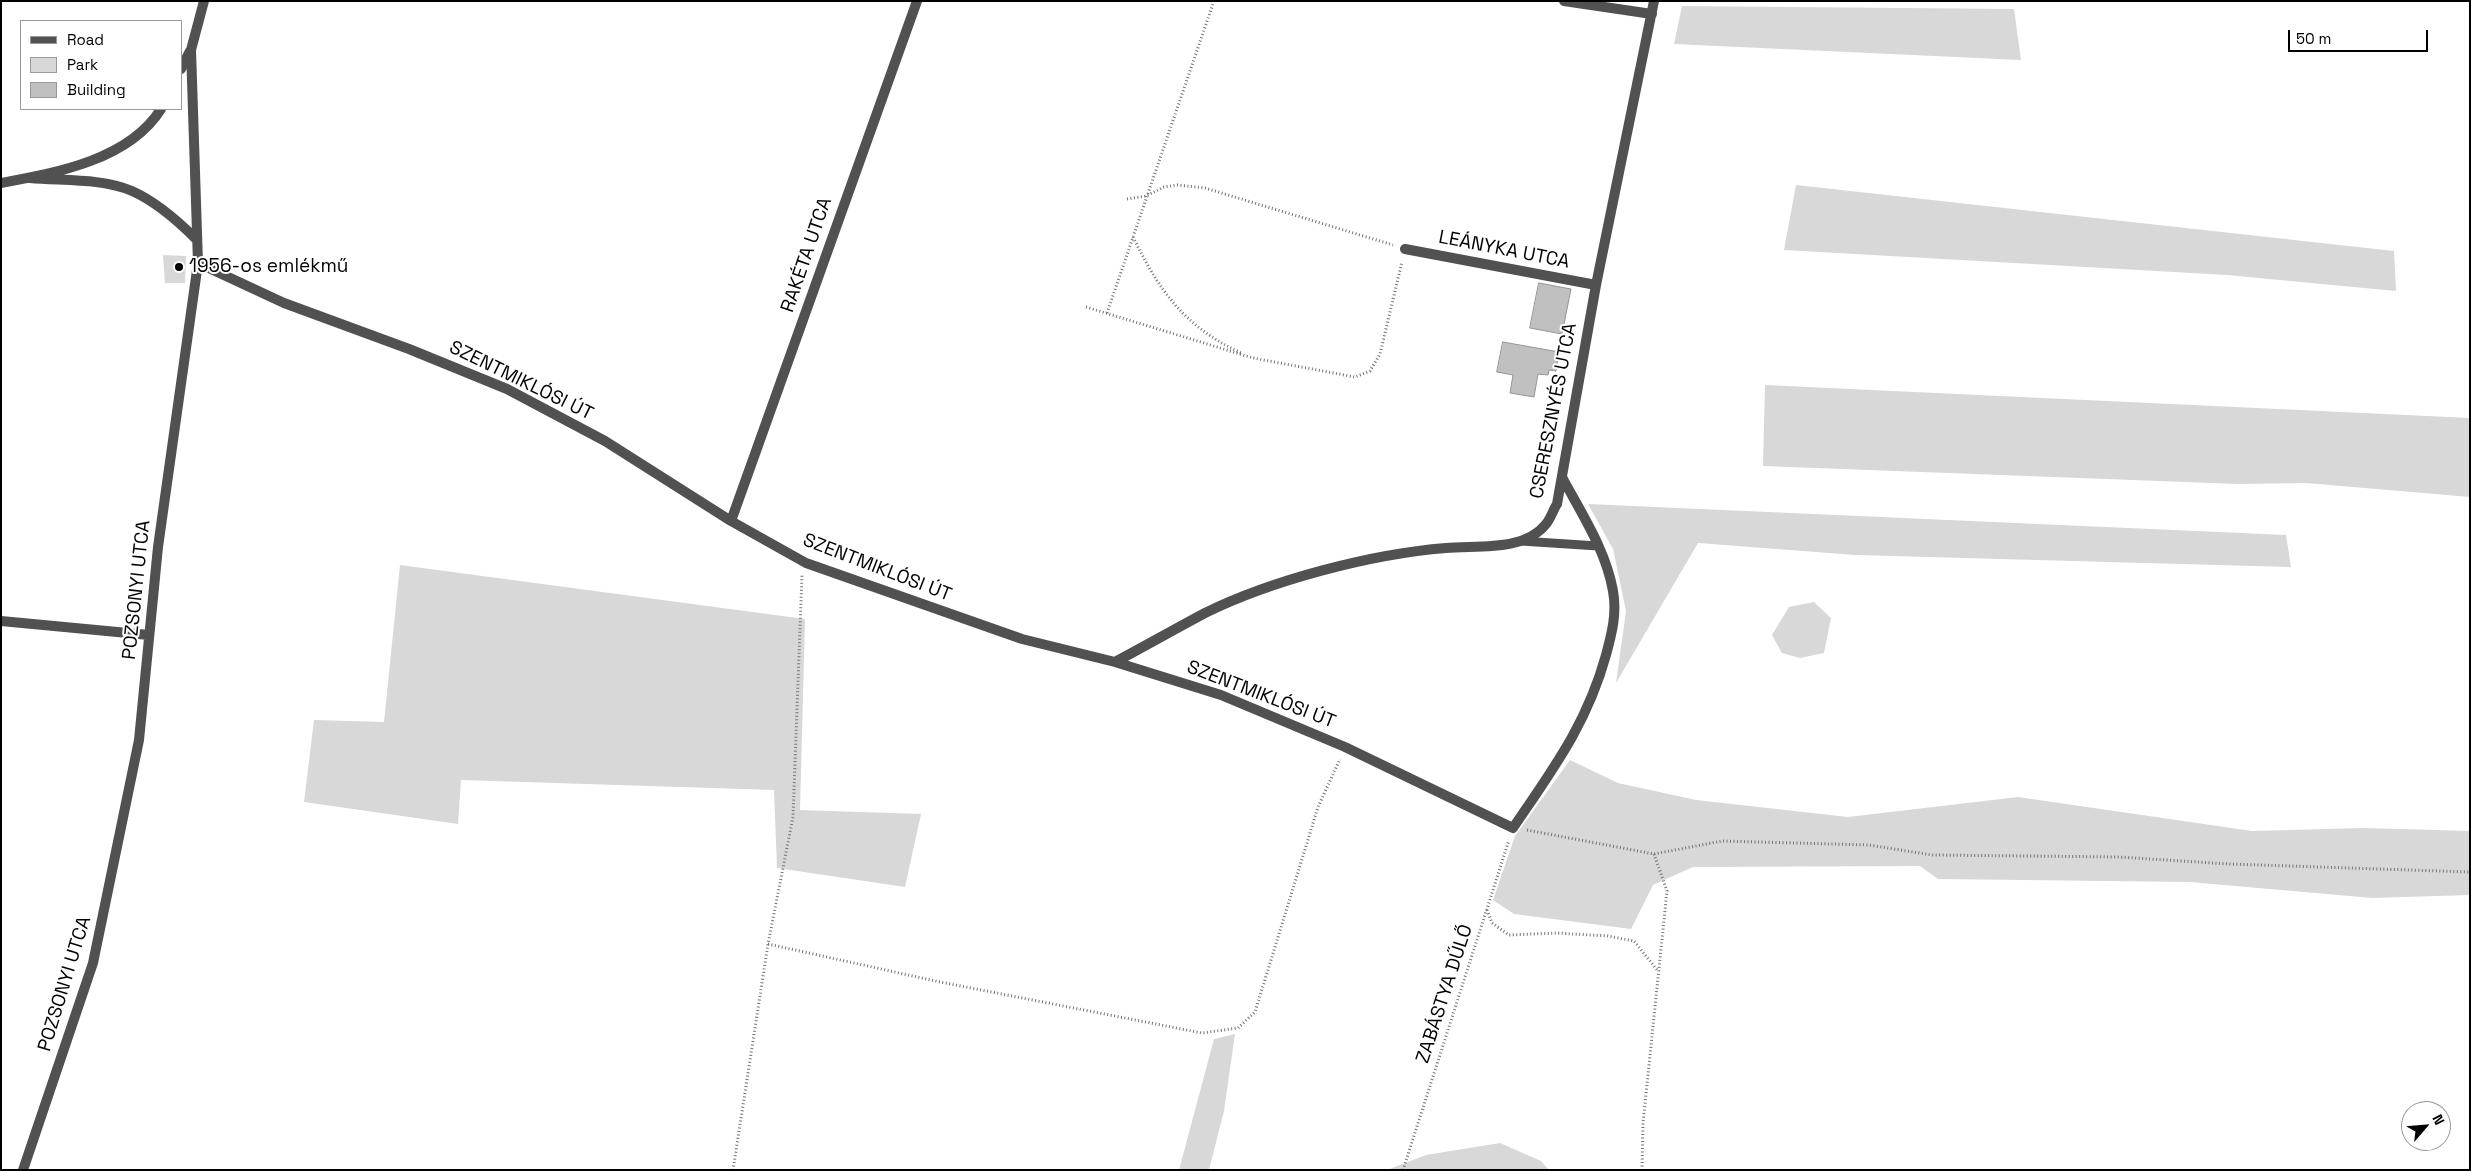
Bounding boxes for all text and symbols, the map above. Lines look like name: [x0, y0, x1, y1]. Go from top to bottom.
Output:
legend: [20, 20, 182, 110]
scale bar: [2291, 20, 2431, 52]
text: 50 m: [2296, 29, 2331, 48]
text: Road: [67, 30, 104, 49]
text: Park: [67, 55, 98, 74]
text: Building: [67, 80, 126, 99]
street label: RAKÉTA UTCA: [777, 194, 837, 316]
street label: LEÁNYKA UTCA: [1437, 226, 1571, 274]
place label: 1956-os emlékmű: [189, 256, 348, 278]
marker: 1956-os emlékmű: [173, 261, 185, 273]
street label: CSERESZNYÉS UTCA: [1526, 321, 1582, 501]
street label: SZENTMIKLÓSI ÚT: [445, 336, 597, 426]
street label: POZSONYI UTCA: [118, 519, 156, 661]
street label: SZENTMIKLÓSI ÚT: [799, 529, 955, 607]
street label: SZENTMIKLÓSI ÚT: [1183, 656, 1339, 734]
street label: POZSONYI UTCA: [34, 914, 96, 1054]
street label: ZABÁSTYA DŰLŐ: [1412, 922, 1478, 1066]
north arrow: [2401, 1101, 2451, 1151]
text: N: [2428, 1111, 2449, 1128]

